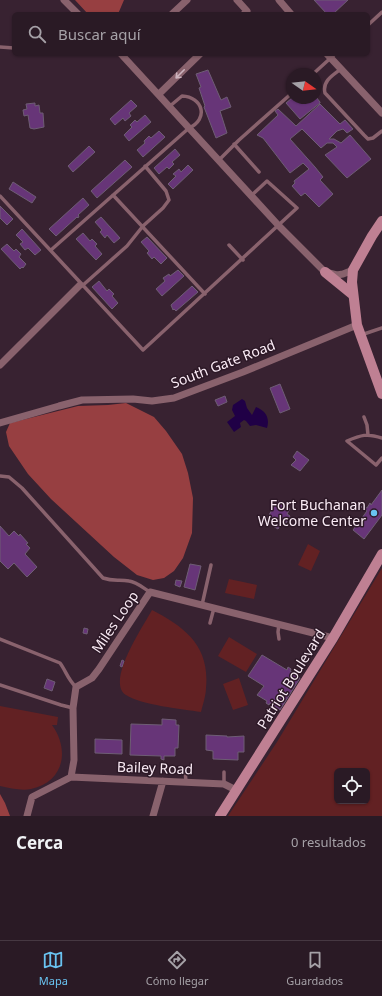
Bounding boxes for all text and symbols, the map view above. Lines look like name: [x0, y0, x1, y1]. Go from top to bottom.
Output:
search box: [12, 12, 370, 56]
icon: search: [26, 23, 48, 45]
text: Buscar aquí: [58, 24, 141, 44]
north arrow: [286, 68, 322, 104]
one-way arrow: [175, 69, 185, 79]
street label: South Gate Road: [168, 335, 278, 392]
place label: Fort Buchanan Welcome Center: [258, 495, 366, 530]
marker: Fort Buchanan Welcome Center: [369, 508, 379, 518]
street label: Miles Loop: [87, 587, 142, 656]
street label: Patriot Boulevard: [252, 625, 329, 732]
street label: Bailey Road: [117, 757, 193, 778]
map controls: [334, 768, 370, 804]
button: locate: [334, 768, 370, 804]
text: Cerca: [16, 831, 63, 854]
text: 0 resultados: [291, 833, 366, 851]
tab: Mapa: [39, 949, 68, 988]
tab: Cómo llegar: [146, 949, 208, 988]
tab: Guardados: [286, 949, 343, 988]

